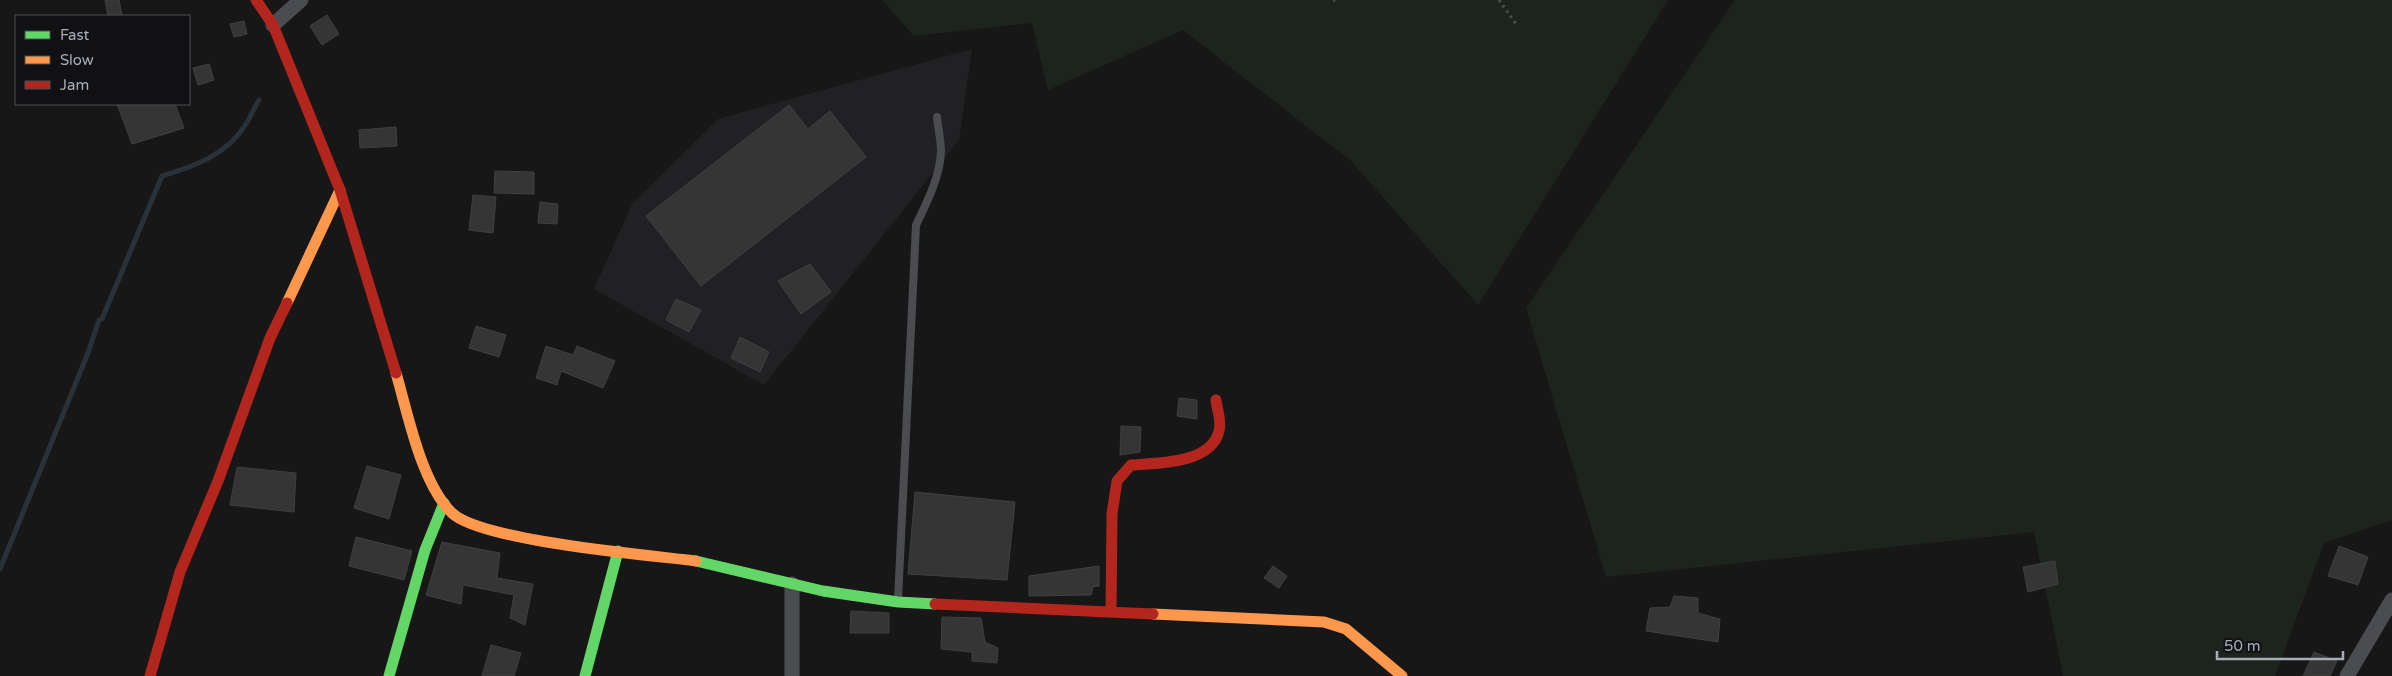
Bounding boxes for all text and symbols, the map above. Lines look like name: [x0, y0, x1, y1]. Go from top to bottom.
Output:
legend: [15, 15, 190, 105]
text: Fast: [60, 26, 90, 44]
text: Slow: [60, 51, 94, 69]
text: Jam: [60, 76, 89, 94]
scale bar: [2217, 628, 2343, 660]
text: 50 m: [2224, 637, 2261, 655]

